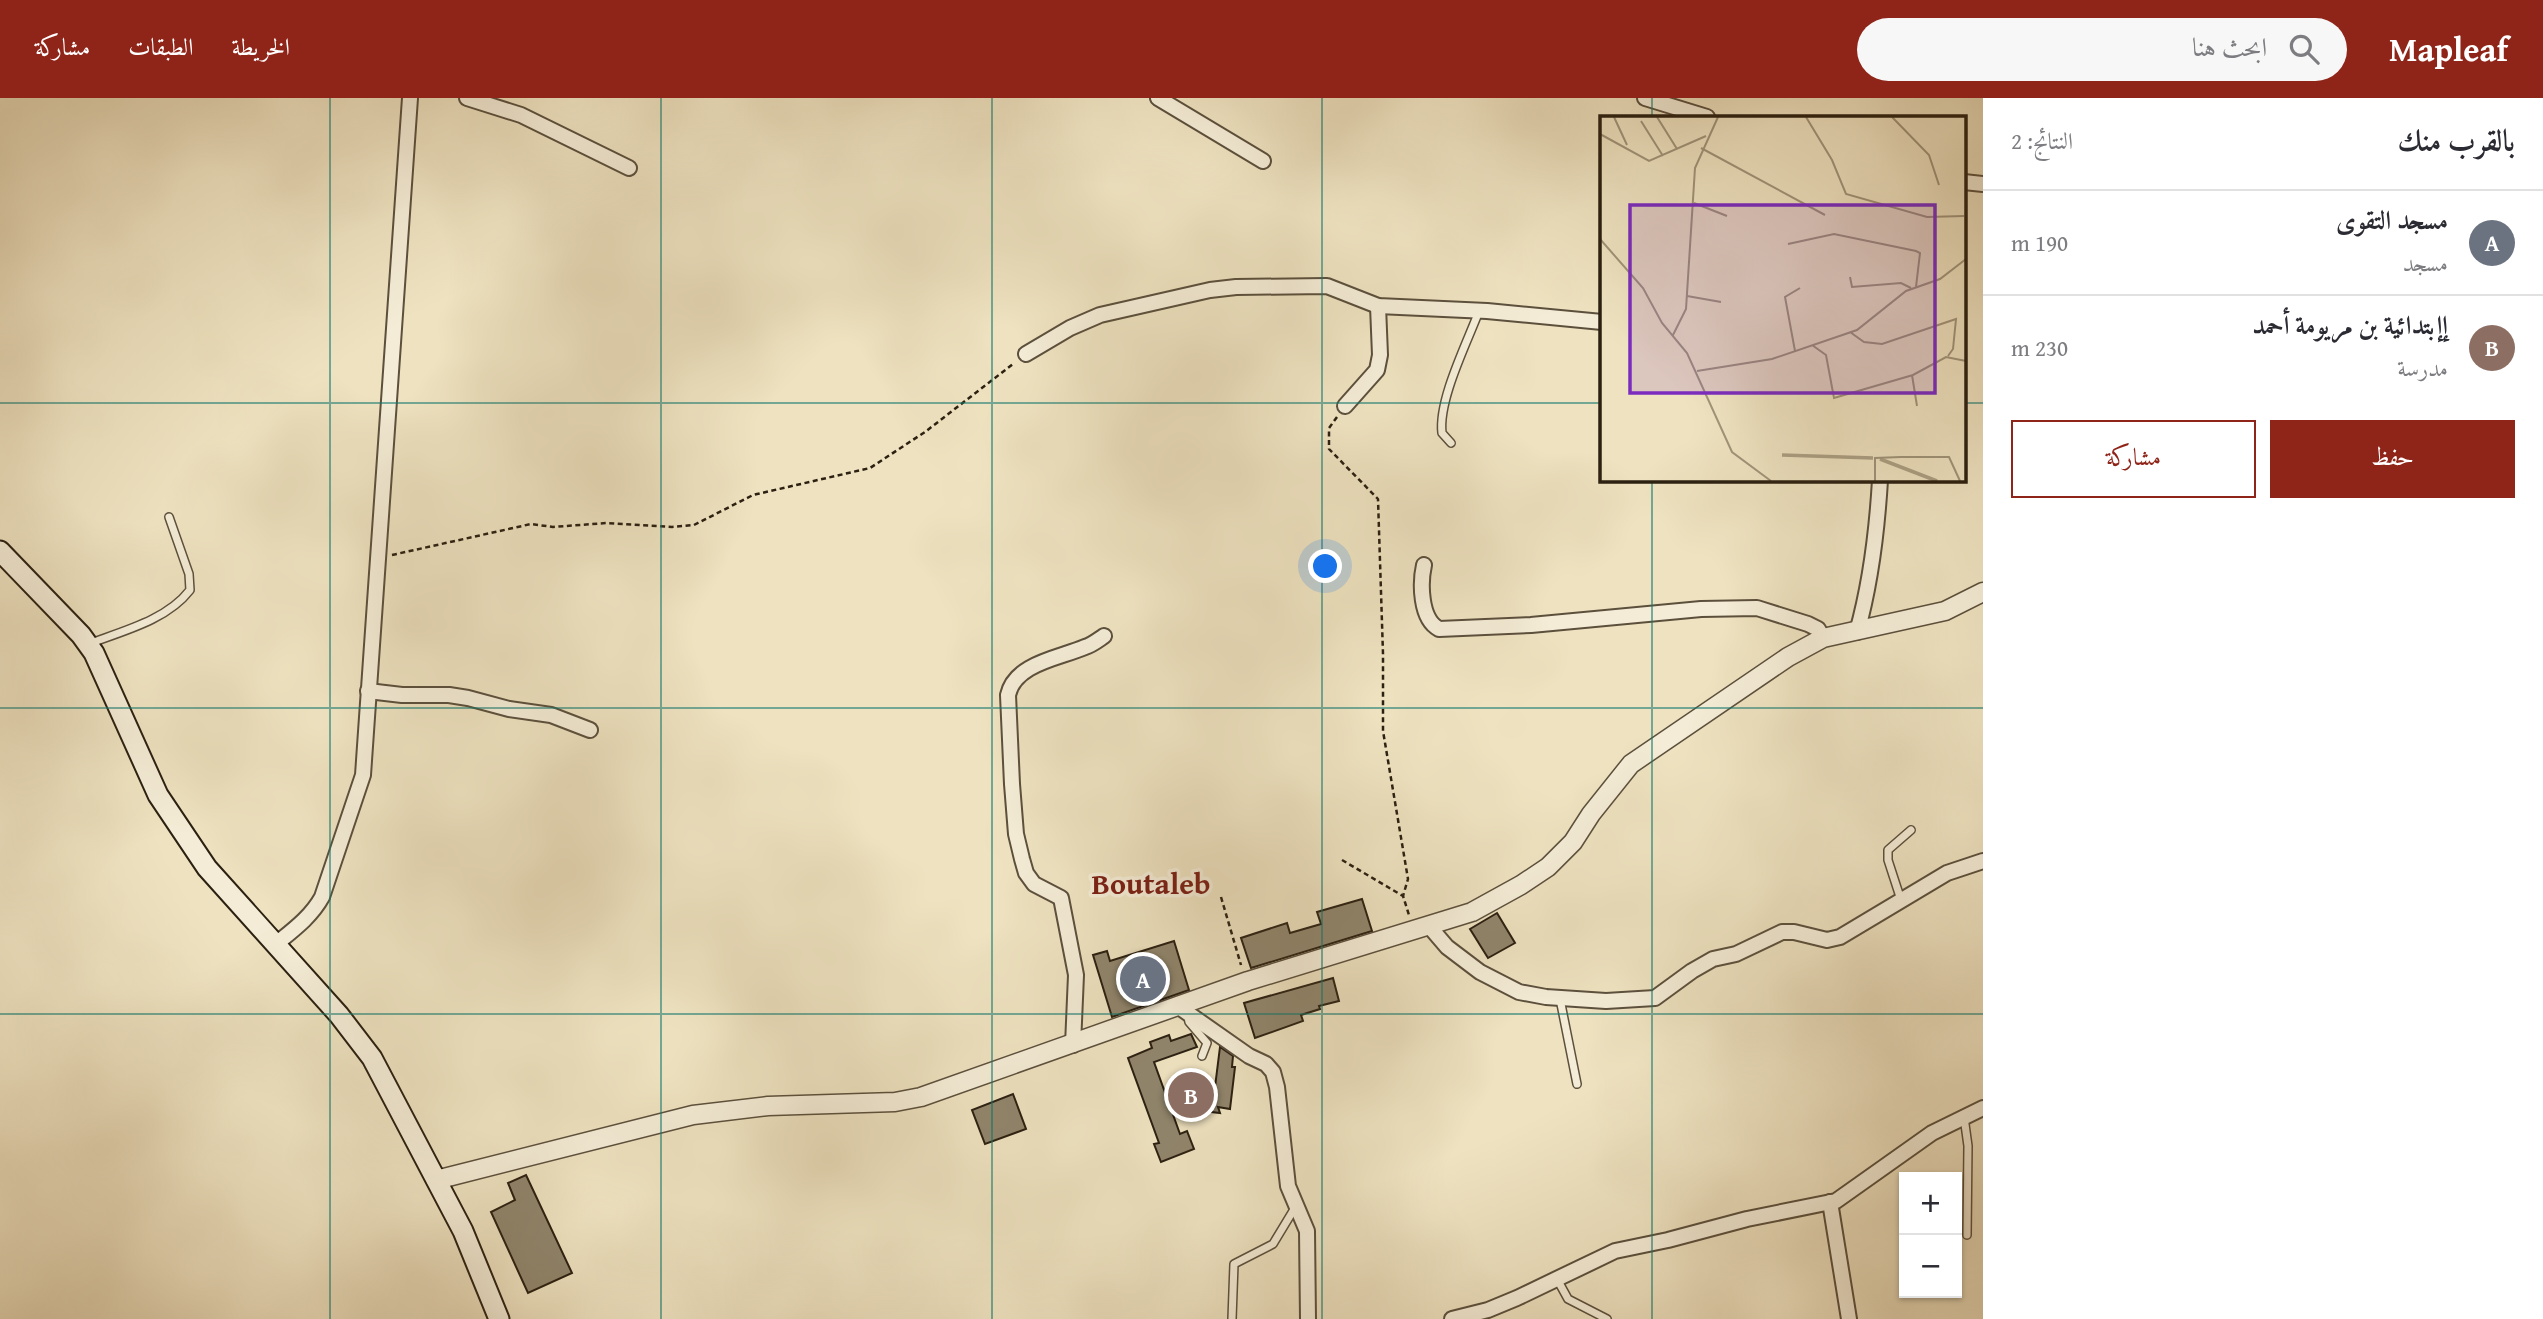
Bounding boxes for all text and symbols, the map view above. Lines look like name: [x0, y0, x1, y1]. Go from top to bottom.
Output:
search box: [1857, 18, 2347, 81]
text: Mapleaf: [2389, 25, 2508, 73]
text: ابحث هنا: [2192, 27, 2267, 66]
text: مشاركة: [35, 29, 90, 64]
text: الطبقات: [128, 29, 194, 64]
text: الخريطة: [232, 29, 290, 64]
icon: search: [2285, 30, 2323, 68]
inset map: [1600, 116, 1966, 481]
text: بالقرب منك: [2398, 118, 2515, 162]
text: النتائج: 2: [2011, 124, 2073, 157]
text: مسجد التقوى: [2336, 200, 2448, 239]
text: 190 m: [2011, 226, 2068, 259]
text: A: [2485, 226, 2499, 259]
text: مسجد: [2403, 246, 2448, 279]
text: إإبتدائية بن مريومة أحمد: [2252, 305, 2448, 344]
text: 230 m: [2011, 331, 2068, 364]
text: B: [2485, 331, 2499, 364]
text: مدرسة: [2397, 351, 2448, 384]
button: مشاركة: [2011, 420, 2256, 498]
button: حفظ: [2270, 420, 2515, 498]
your location: [1308, 549, 1342, 583]
district label: Boutaleb: [1092, 861, 1210, 905]
pin: A: [1120, 953, 1166, 1005]
pin: B: [1168, 1069, 1214, 1121]
map controls: [1899, 1172, 1962, 1298]
button: +: [1899, 1172, 1962, 1235]
button: −: [1899, 1235, 1962, 1298]

